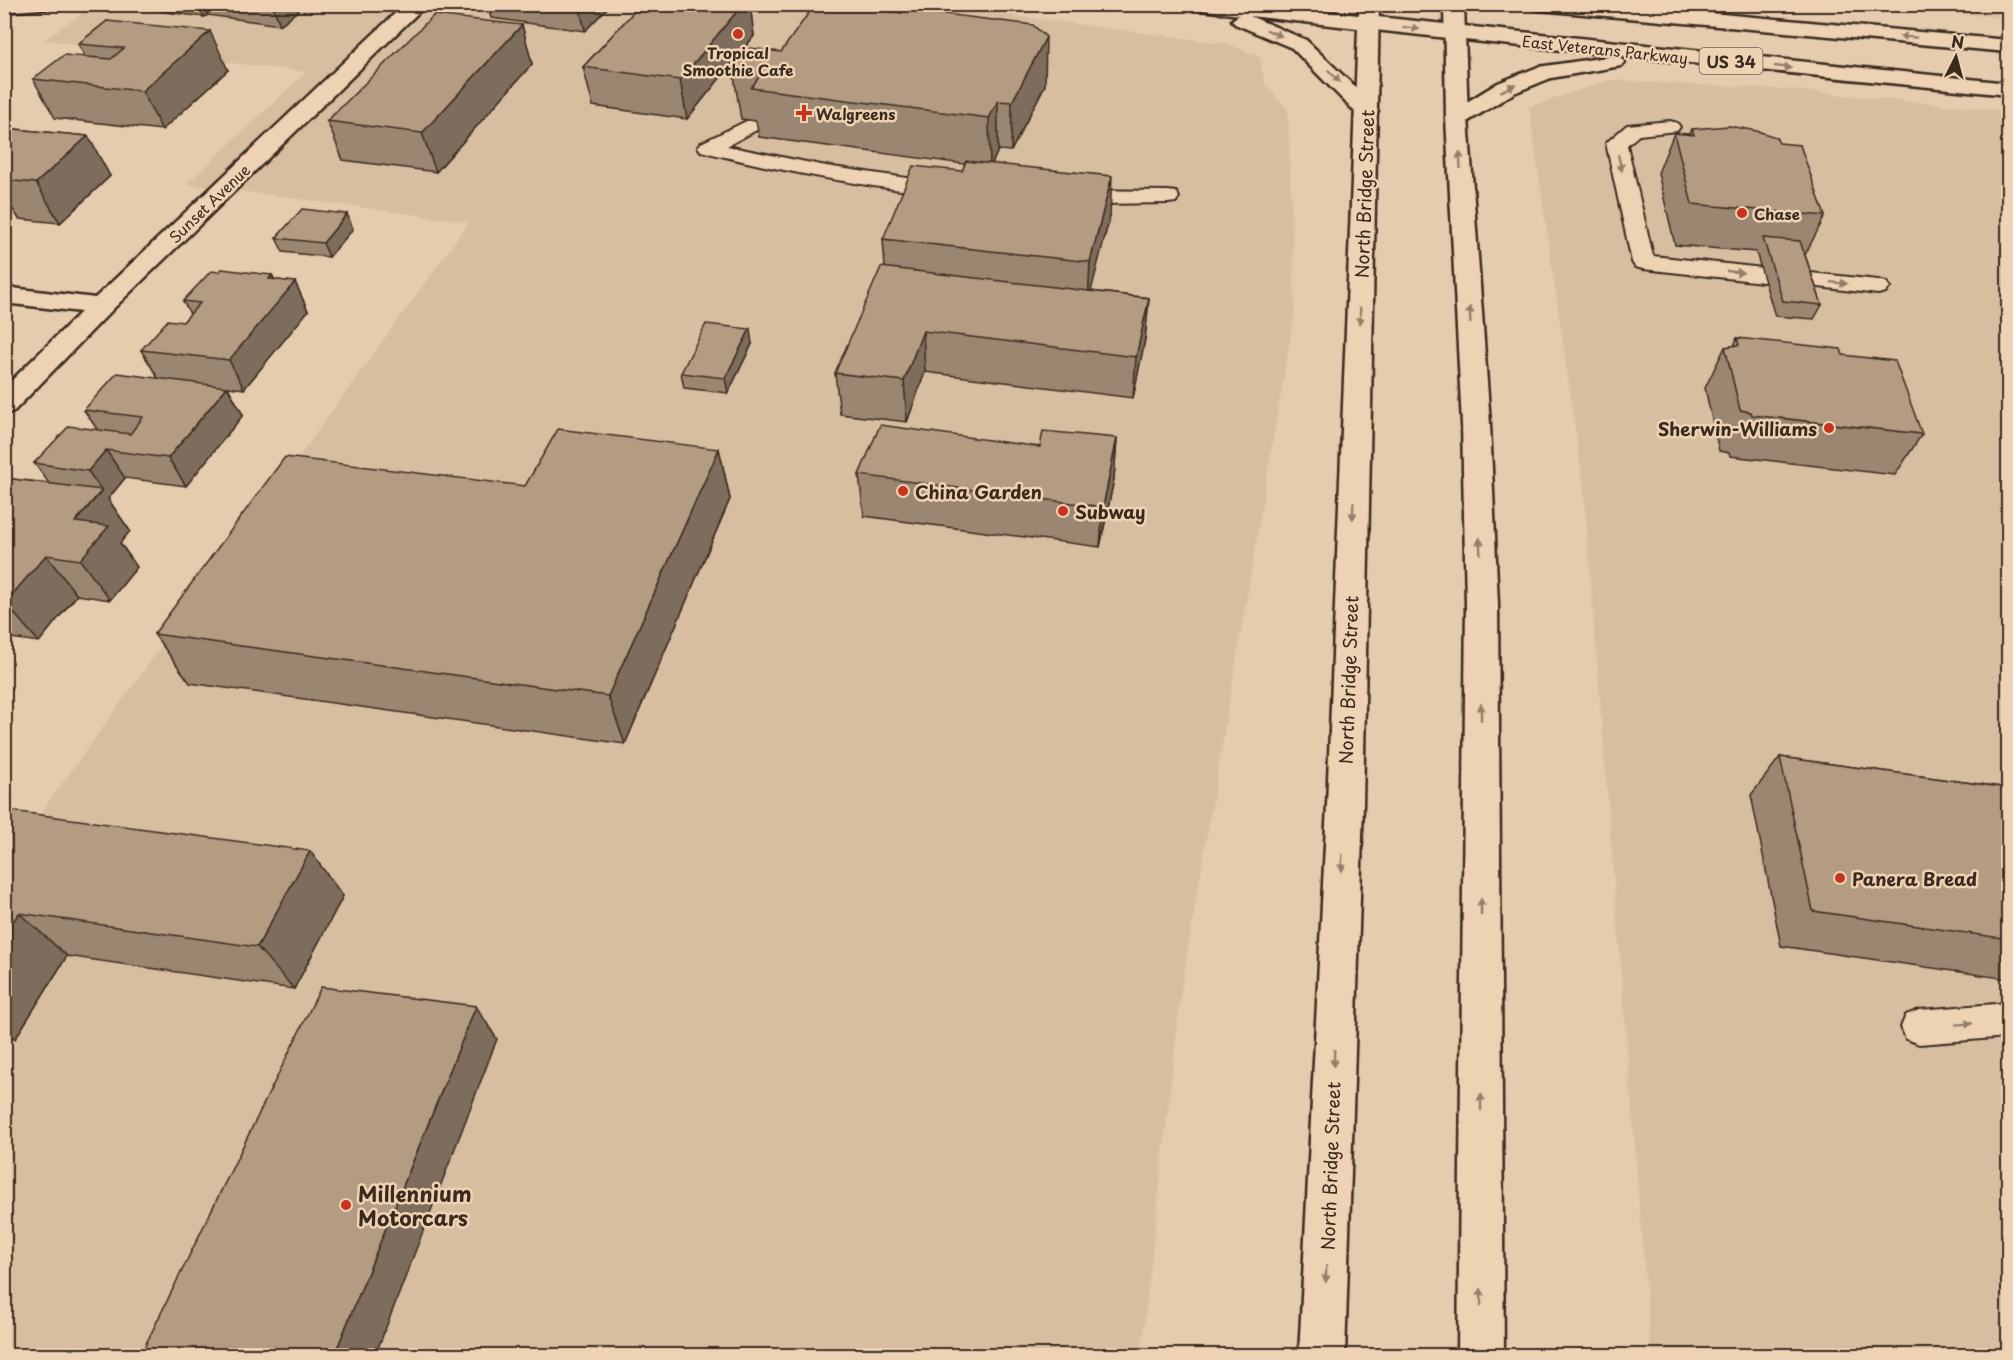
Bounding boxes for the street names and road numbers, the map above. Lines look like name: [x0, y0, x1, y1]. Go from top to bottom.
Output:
street label: East Veterans Parkway: [1521, 29, 1689, 69]
road number: US 34: [1700, 48, 1762, 74]
street label: North Bridge Street: [1348, 109, 1380, 279]
street label: Sunset Avenue: [163, 158, 255, 248]
street label: North Bridge Street: [1332, 595, 1364, 765]
street label: North Bridge Street: [1314, 1081, 1346, 1251]

